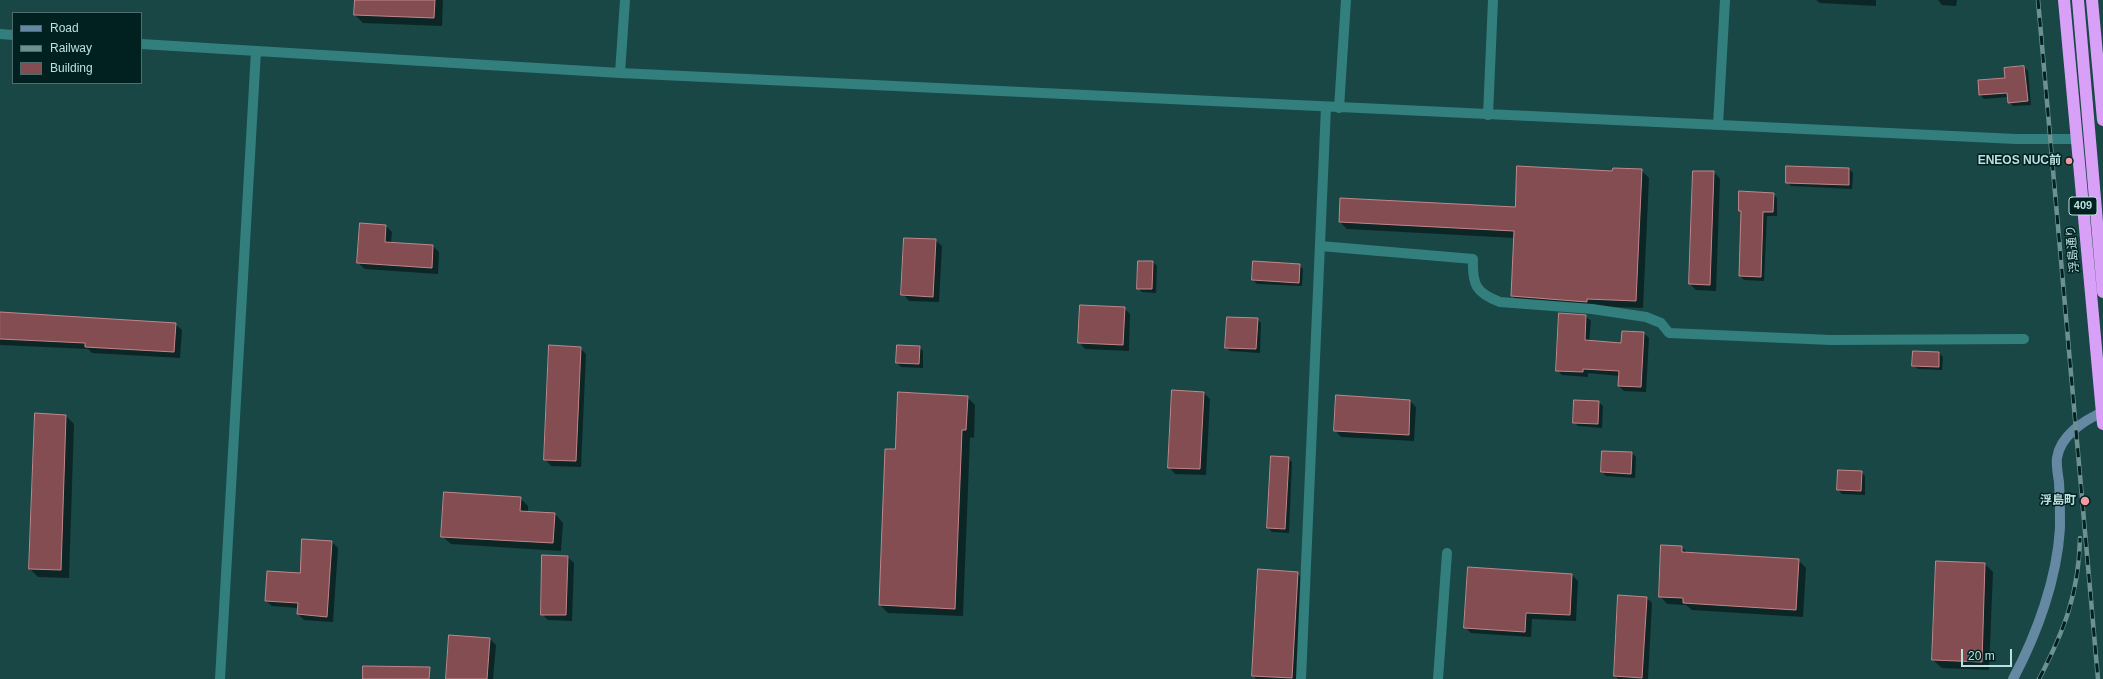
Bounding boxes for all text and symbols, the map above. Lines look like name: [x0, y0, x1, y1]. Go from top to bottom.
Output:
legend: [12, 12, 142, 84]
text: Road: [50, 21, 79, 35]
text: Railway: [50, 41, 92, 55]
text: Building: [50, 61, 93, 75]
place label: ENEOS NUC前: [1978, 154, 2061, 168]
marker: ENEOS NUC前: [2064, 156, 2074, 166]
road number: 409: [2069, 197, 2097, 215]
street label: 浮島通り: [2064, 224, 2082, 274]
place label: 浮島町: [2040, 494, 2076, 508]
marker: 浮島町: [2079, 495, 2091, 507]
scale bar: [1963, 641, 2014, 667]
text: 20 m: [1968, 649, 1995, 663]

